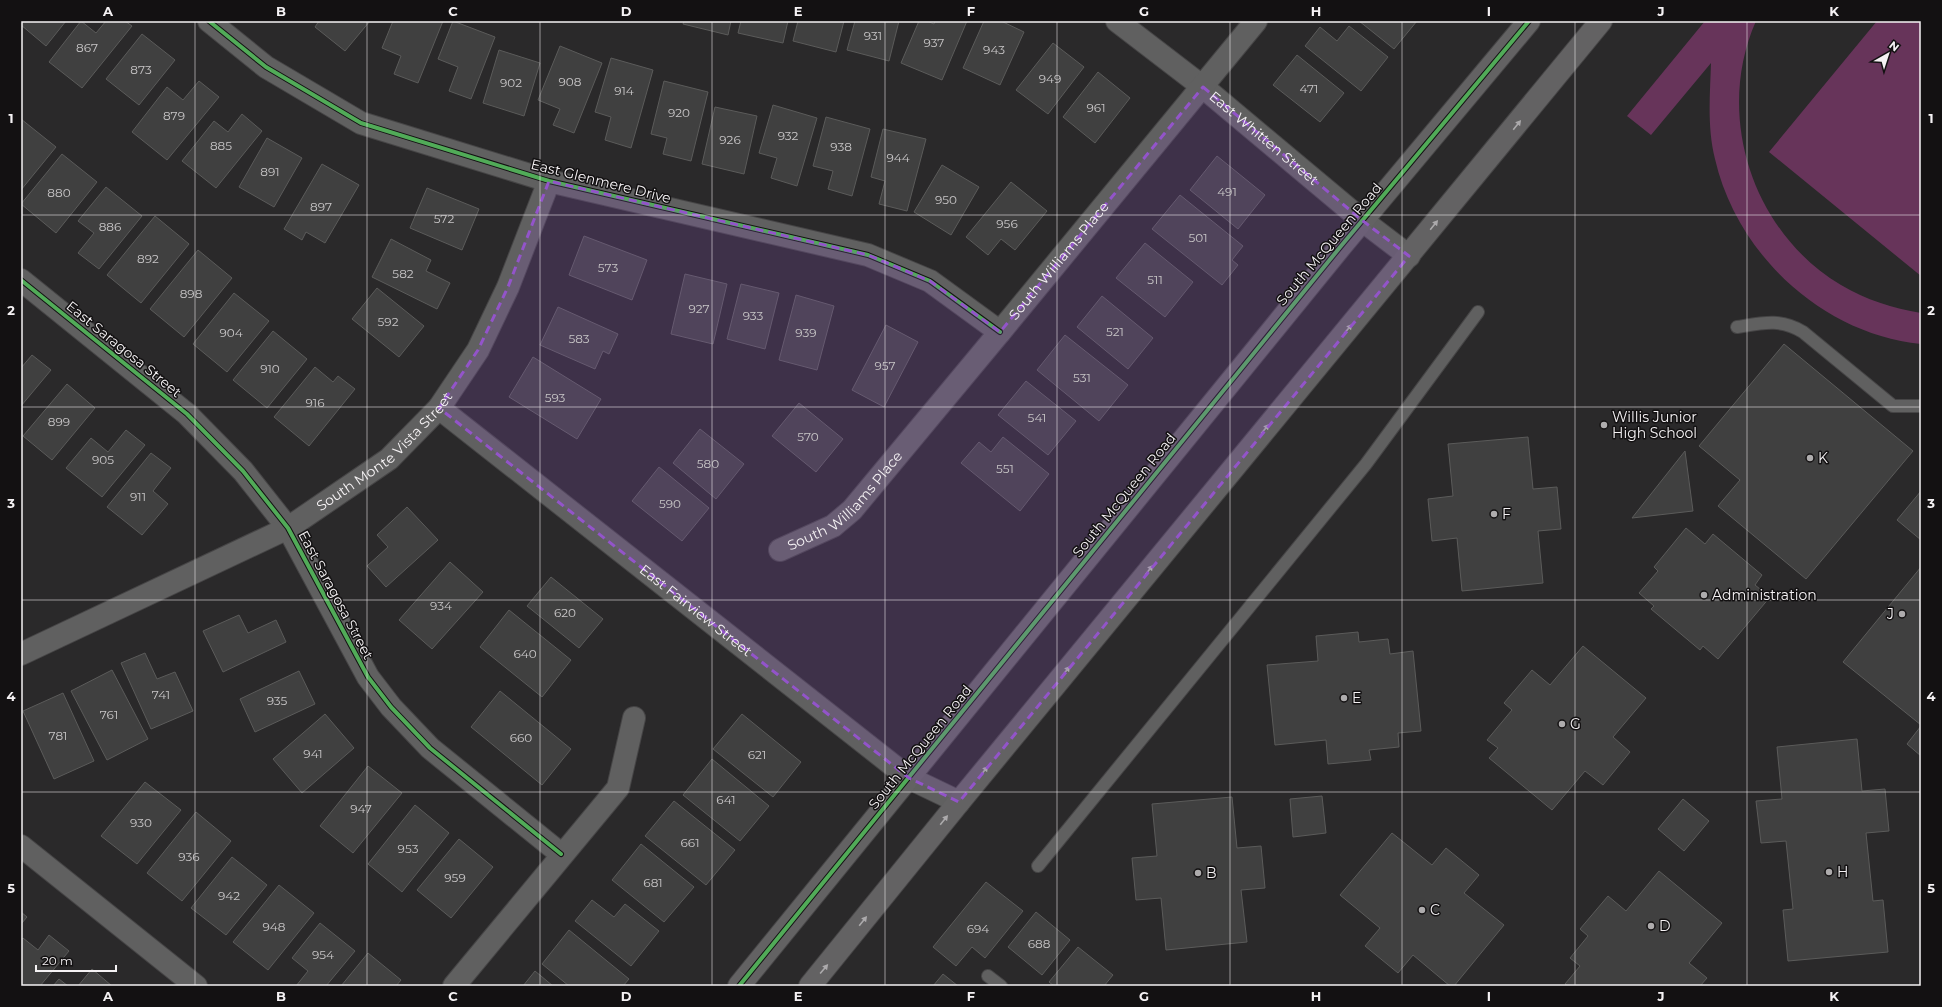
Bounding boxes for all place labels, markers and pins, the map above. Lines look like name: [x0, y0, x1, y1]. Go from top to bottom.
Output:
place label: Willis Junior High School: [1612, 408, 1697, 442]
marker: Willis Junior High School: [1599, 420, 1609, 430]
place label: K: [1818, 449, 1828, 467]
marker: K: [1805, 453, 1815, 463]
place label: F: [1502, 505, 1511, 523]
marker: F: [1489, 509, 1499, 519]
place label: Administration: [1712, 586, 1817, 604]
marker: Administration: [1699, 590, 1709, 600]
place label: J: [1886, 605, 1894, 623]
marker: J: [1897, 609, 1907, 619]
place label: E: [1352, 689, 1361, 707]
marker: E: [1339, 693, 1349, 703]
place label: G: [1570, 715, 1581, 733]
marker: G: [1557, 719, 1567, 729]
place label: H: [1837, 863, 1848, 881]
place label: B: [1206, 864, 1217, 882]
marker: H: [1824, 867, 1834, 877]
marker: B: [1193, 868, 1203, 878]
place label: C: [1430, 901, 1440, 919]
marker: C: [1417, 905, 1427, 915]
place label: D: [1659, 917, 1671, 935]
marker: D: [1646, 921, 1656, 931]

